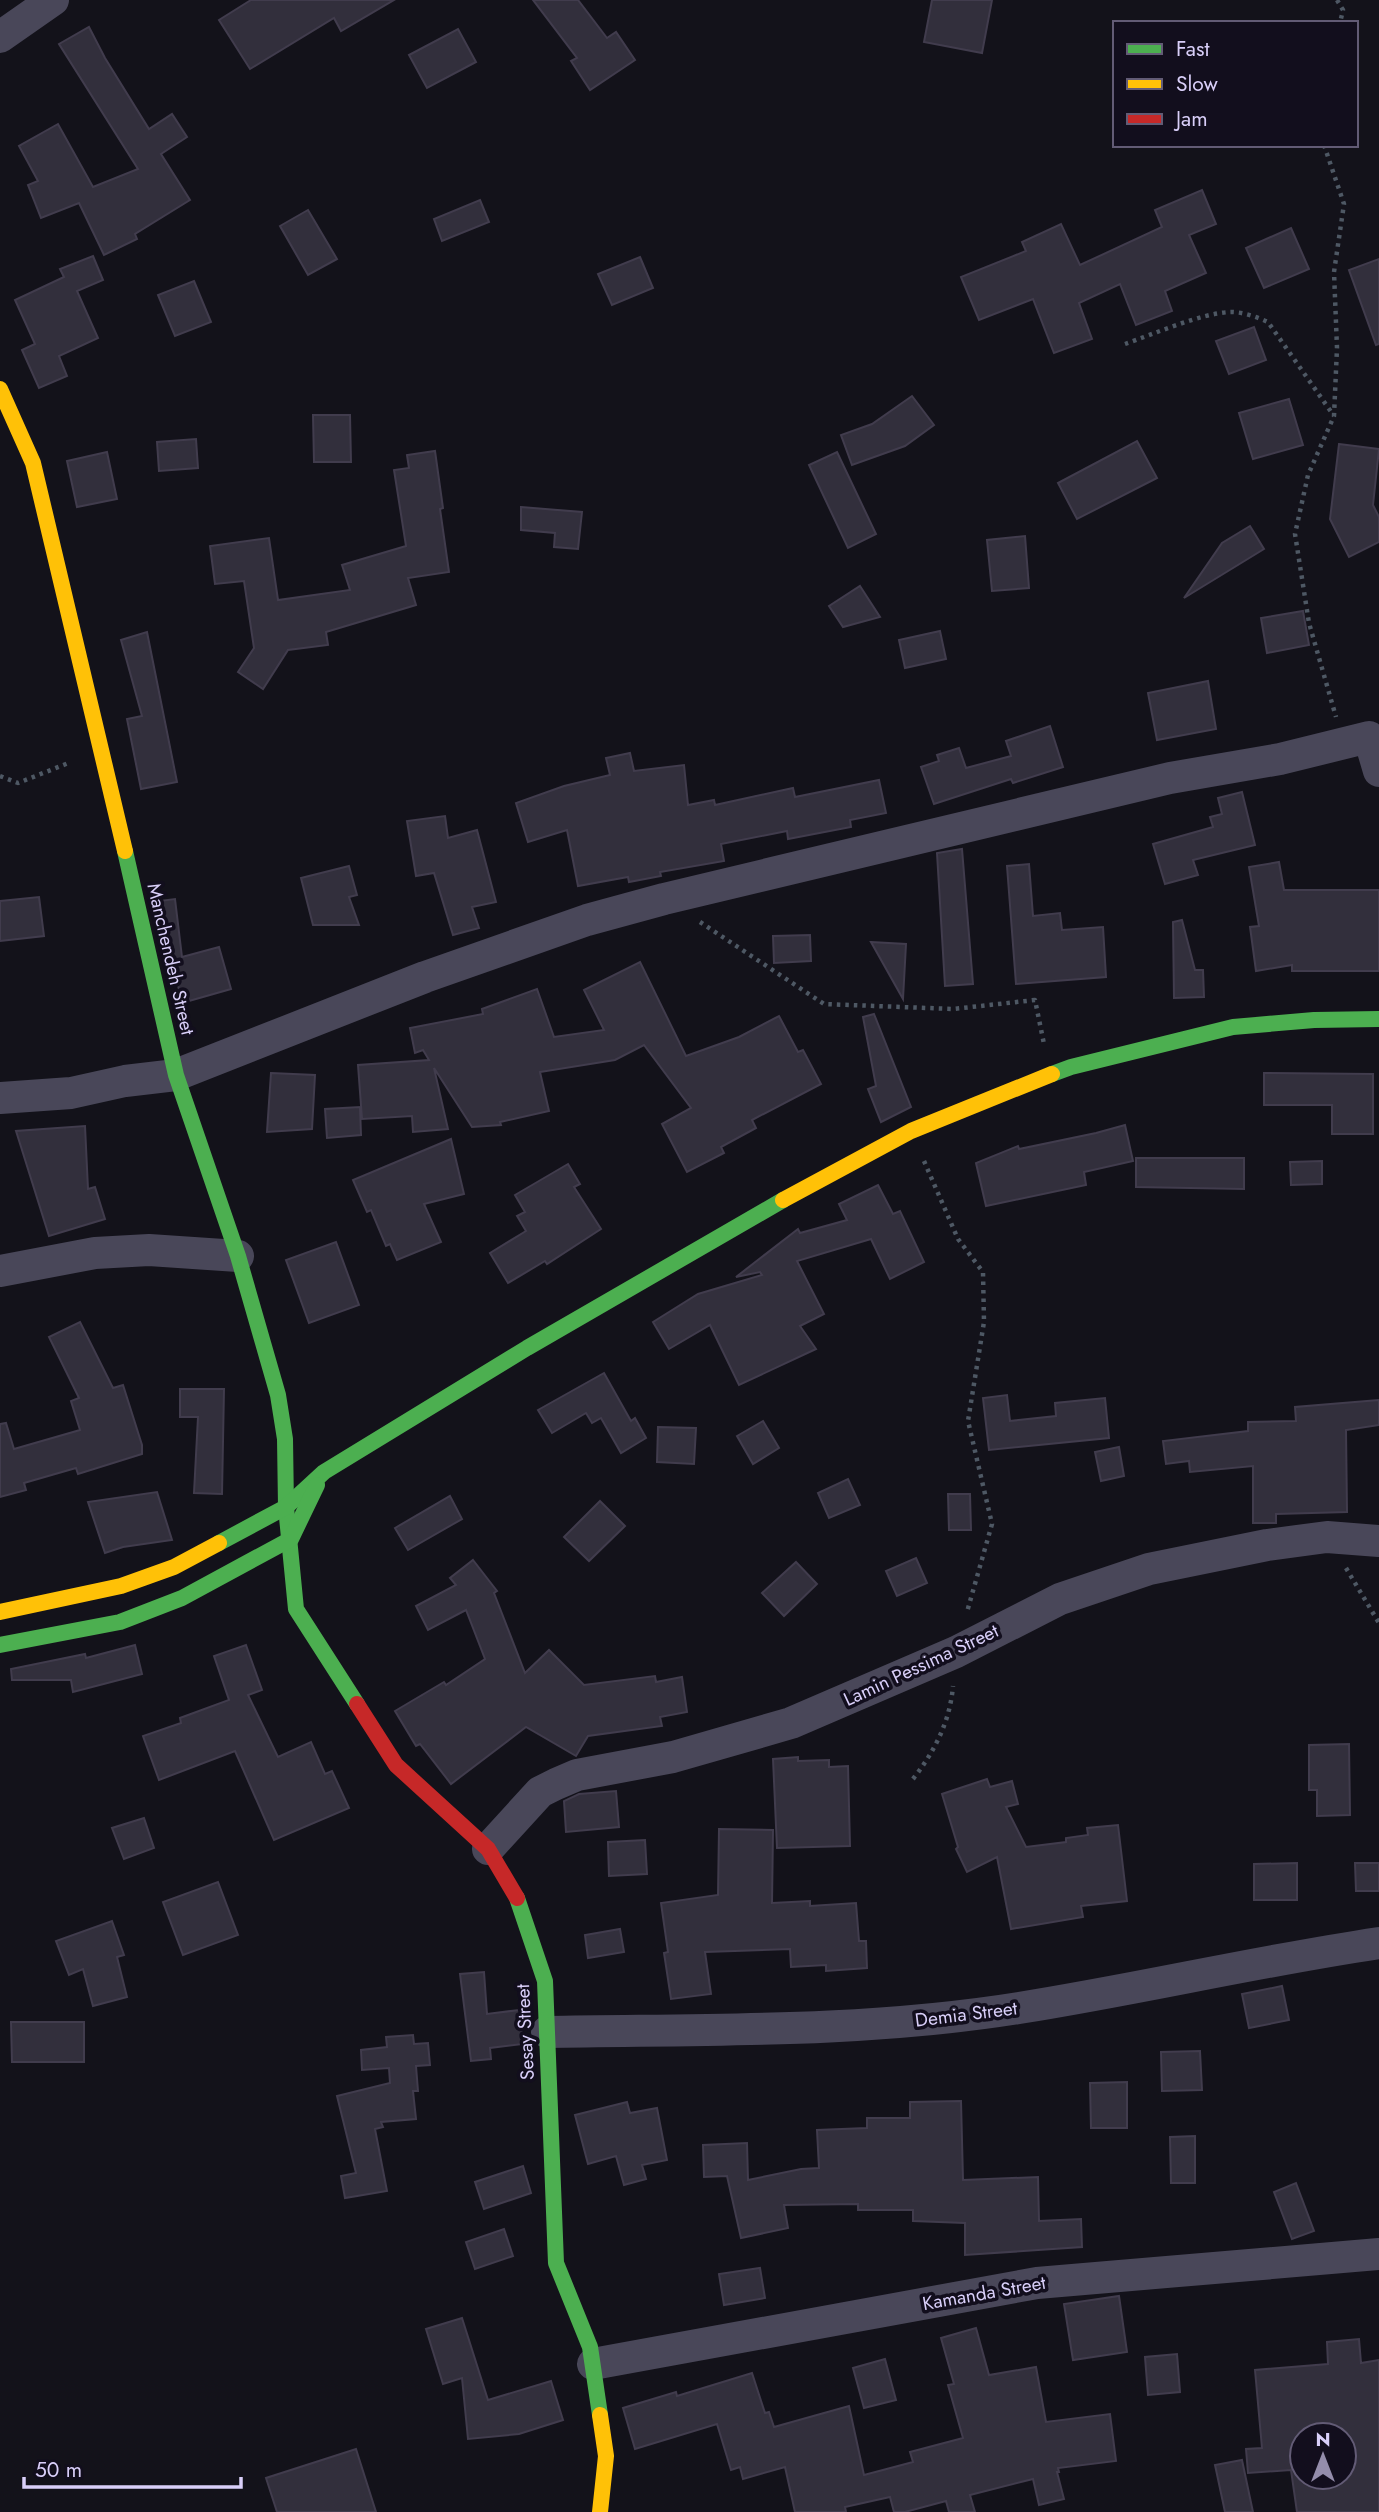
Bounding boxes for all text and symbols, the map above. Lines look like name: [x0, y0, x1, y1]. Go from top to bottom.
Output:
legend: [1113, 21, 1358, 147]
text: Fast: [1176, 34, 1209, 64]
text: Slow: [1176, 69, 1218, 99]
text: Jam: [1173, 104, 1208, 134]
street label: Manchendeh Street: [140, 880, 202, 1038]
street label: Lamin Pessima Street: [839, 1617, 1003, 1713]
street label: Sesay Street: [509, 1983, 541, 2081]
street label: Demia Street: [913, 1994, 1019, 2034]
street label: Kamanda Street: [920, 2269, 1048, 2317]
north arrow: [1288, 2421, 1358, 2491]
text: N: [1315, 2426, 1331, 2453]
scale bar: [24, 2446, 242, 2490]
text: 50 m: [35, 2455, 82, 2485]

